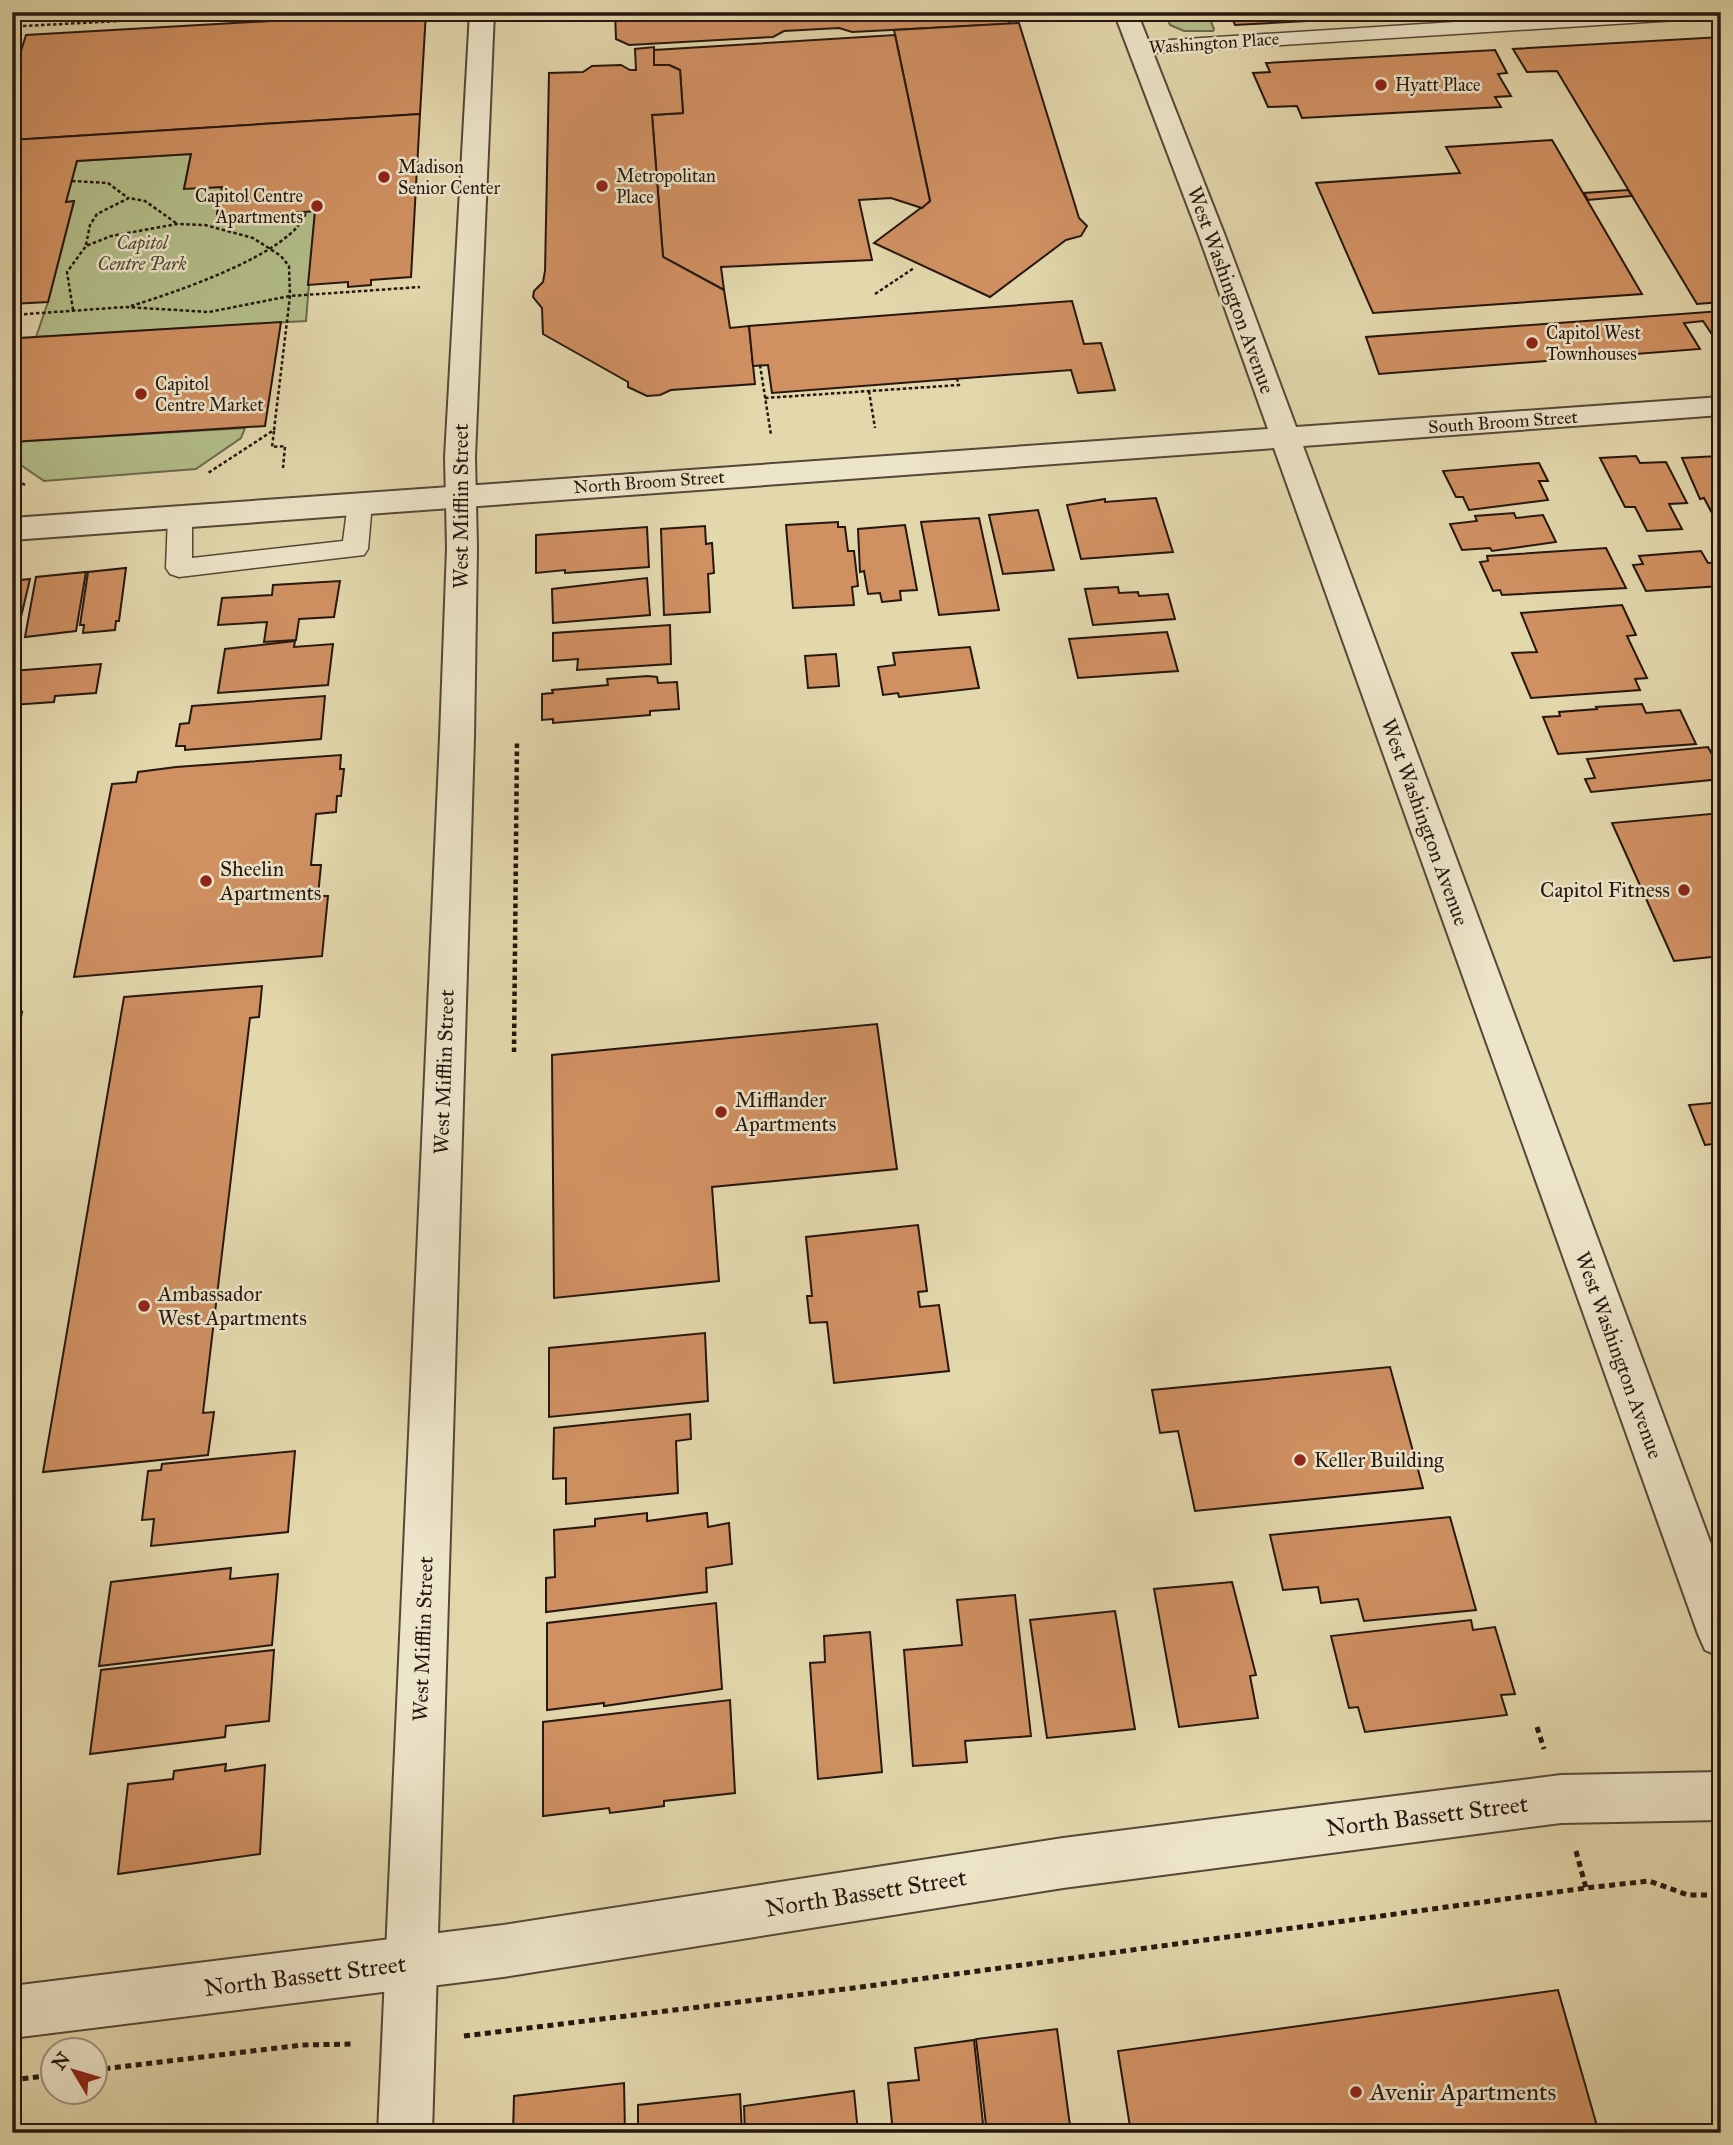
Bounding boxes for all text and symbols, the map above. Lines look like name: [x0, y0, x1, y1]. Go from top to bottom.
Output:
street label: Washington Place: [1148, 27, 1280, 60]
place label: Hyatt Place: [1395, 74, 1481, 96]
marker: Hyatt Place: [1373, 77, 1389, 93]
place label: Madison Senior Center: [398, 156, 501, 199]
place label: Metropolitan Place: [616, 165, 716, 208]
marker: Madison Senior Center: [376, 169, 392, 185]
marker: Metropolitan Place: [594, 178, 610, 194]
street label: West Washington Avenue: [1181, 183, 1281, 397]
place label: Capitol Centre Apartments: [195, 185, 303, 228]
marker: Capitol Centre Apartments: [309, 198, 325, 214]
park label: Capitol Centre Park: [97, 232, 187, 275]
place label: Capitol West Townhouses: [1546, 322, 1641, 365]
marker: Capitol West Townhouses: [1524, 335, 1540, 351]
place label: Capitol Centre Market: [155, 373, 264, 416]
marker: Capitol Centre Market: [133, 386, 149, 402]
street label: South Broom Street: [1427, 406, 1579, 438]
street label: West Mifflin Street: [448, 423, 474, 589]
street label: North Broom Street: [573, 466, 726, 498]
street label: West Washington Avenue: [1375, 715, 1475, 929]
place label: Sheelin Apartments: [219, 856, 322, 906]
marker: Sheelin Apartments: [198, 873, 214, 889]
place label: Capitol Fitness: [1540, 877, 1670, 903]
marker: Capitol Fitness: [1676, 882, 1692, 898]
street label: West Mifflin Street: [428, 988, 460, 1155]
place label: Mifflander Apartments: [734, 1087, 837, 1137]
marker: Mifflander Apartments: [713, 1104, 729, 1120]
street label: West Washington Avenue: [1569, 1248, 1669, 1462]
place label: Ambassador West Apartments: [157, 1281, 307, 1331]
marker: Ambassador West Apartments: [136, 1298, 152, 1314]
place label: Keller Building: [1314, 1447, 1444, 1473]
marker: Keller Building: [1292, 1452, 1308, 1468]
street label: West Mifflin Street: [407, 1555, 439, 1722]
street label: North Bassett Street: [1324, 1789, 1530, 1843]
street label: North Bassett Street: [763, 1862, 969, 1924]
street label: North Bassett Street: [202, 1949, 408, 2003]
north arrow: [38, 2036, 108, 2106]
text: N: [47, 2047, 75, 2074]
place label: Avenir Apartments: [1369, 2077, 1556, 2107]
marker: Avenir Apartments: [1348, 2084, 1364, 2100]

